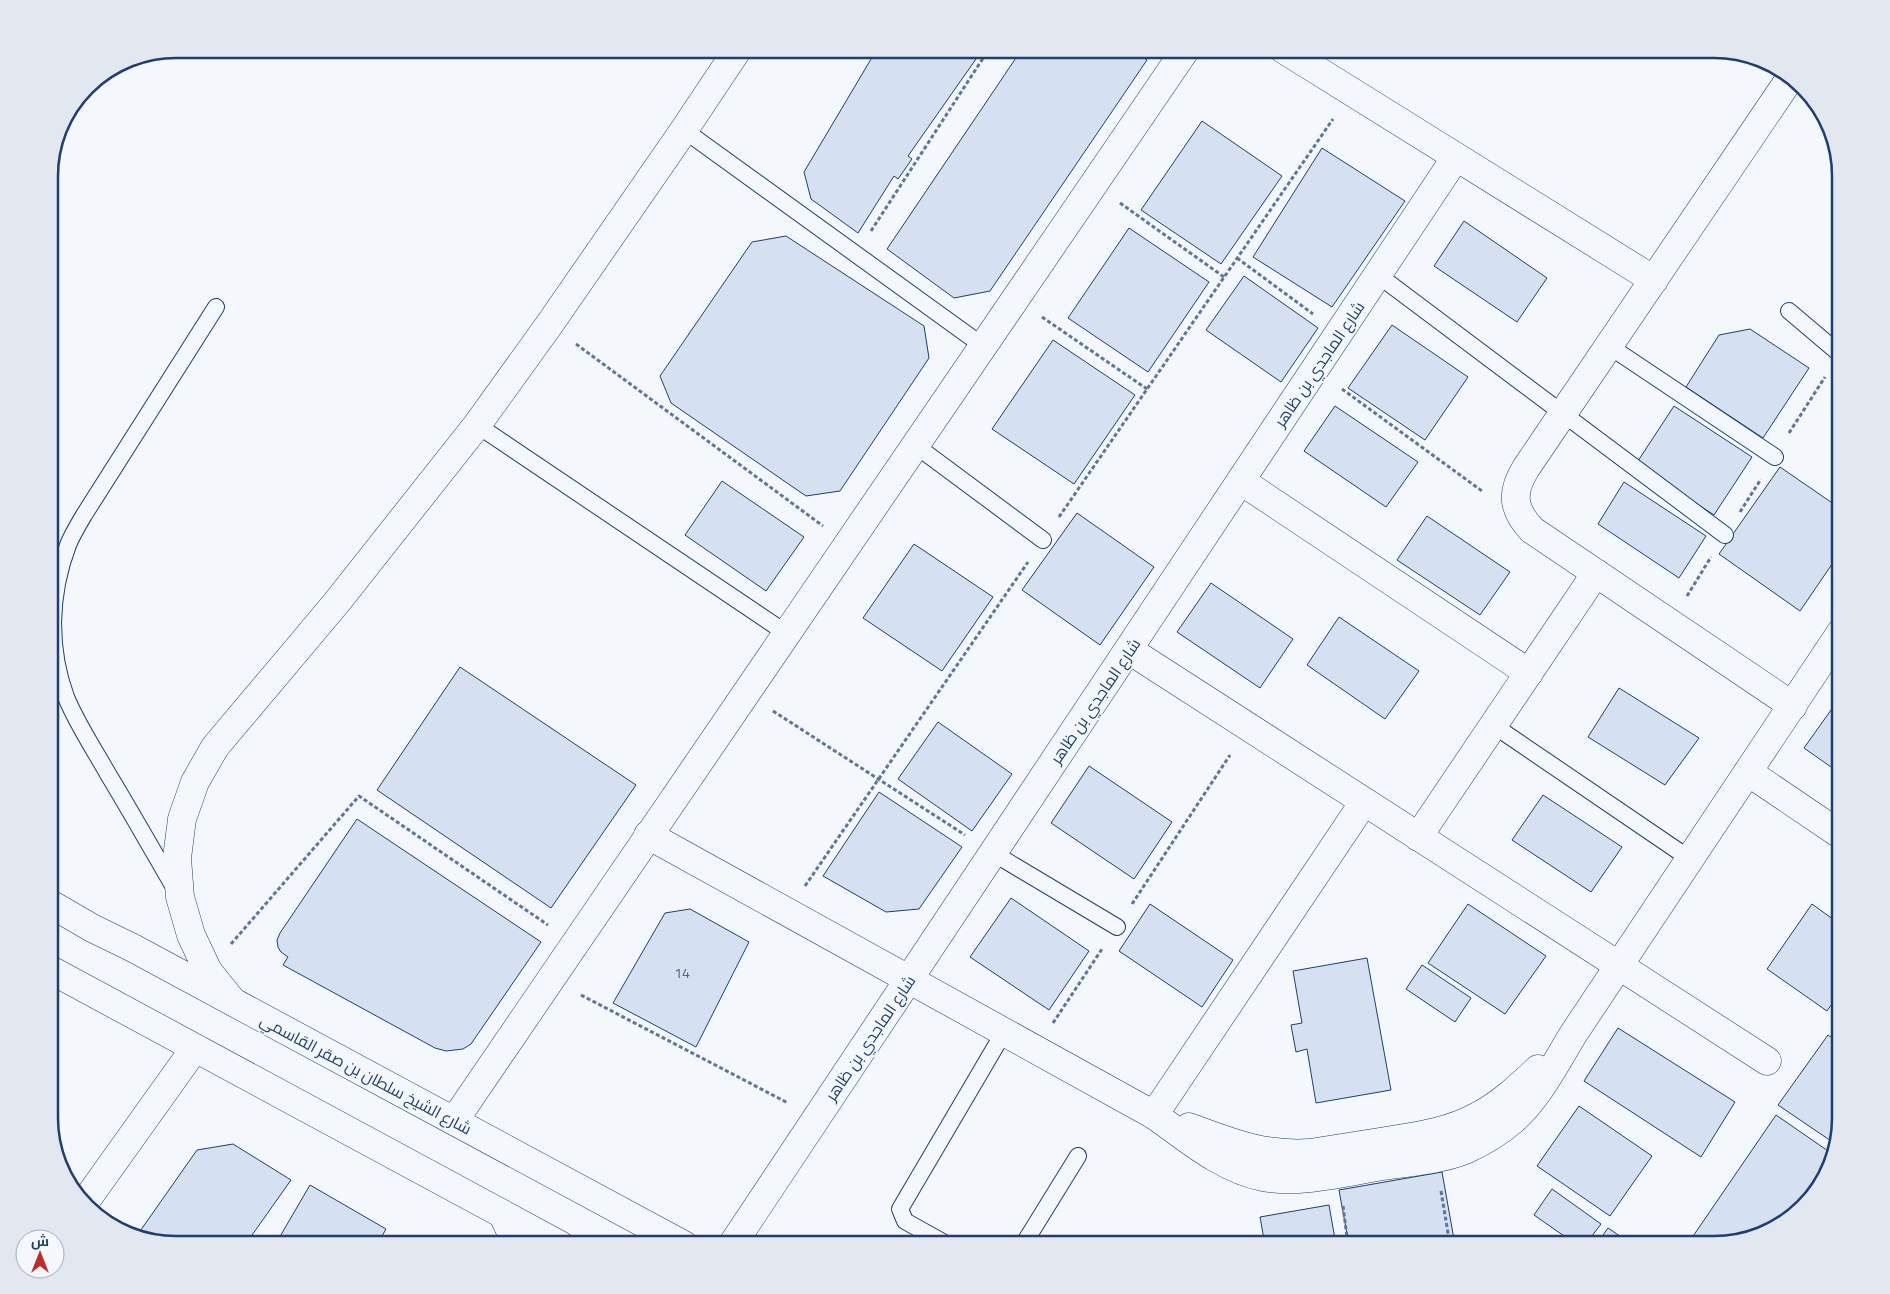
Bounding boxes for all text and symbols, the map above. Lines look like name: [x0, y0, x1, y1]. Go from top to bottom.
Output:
street label: شارع الماجدي بن ظاهر: [1265, 295, 1373, 434]
street label: شارع الماجدي بن ظاهر: [1041, 632, 1149, 771]
house number: 14: [674, 960, 690, 986]
street label: شارع الماجدي بن ظاهر: [816, 969, 924, 1108]
street label: شارع الشيخ سلطان بن صقر القاسمي: [254, 1005, 478, 1143]
text: ش: [31, 1228, 49, 1254]
north arrow: [15, 1229, 65, 1279]

